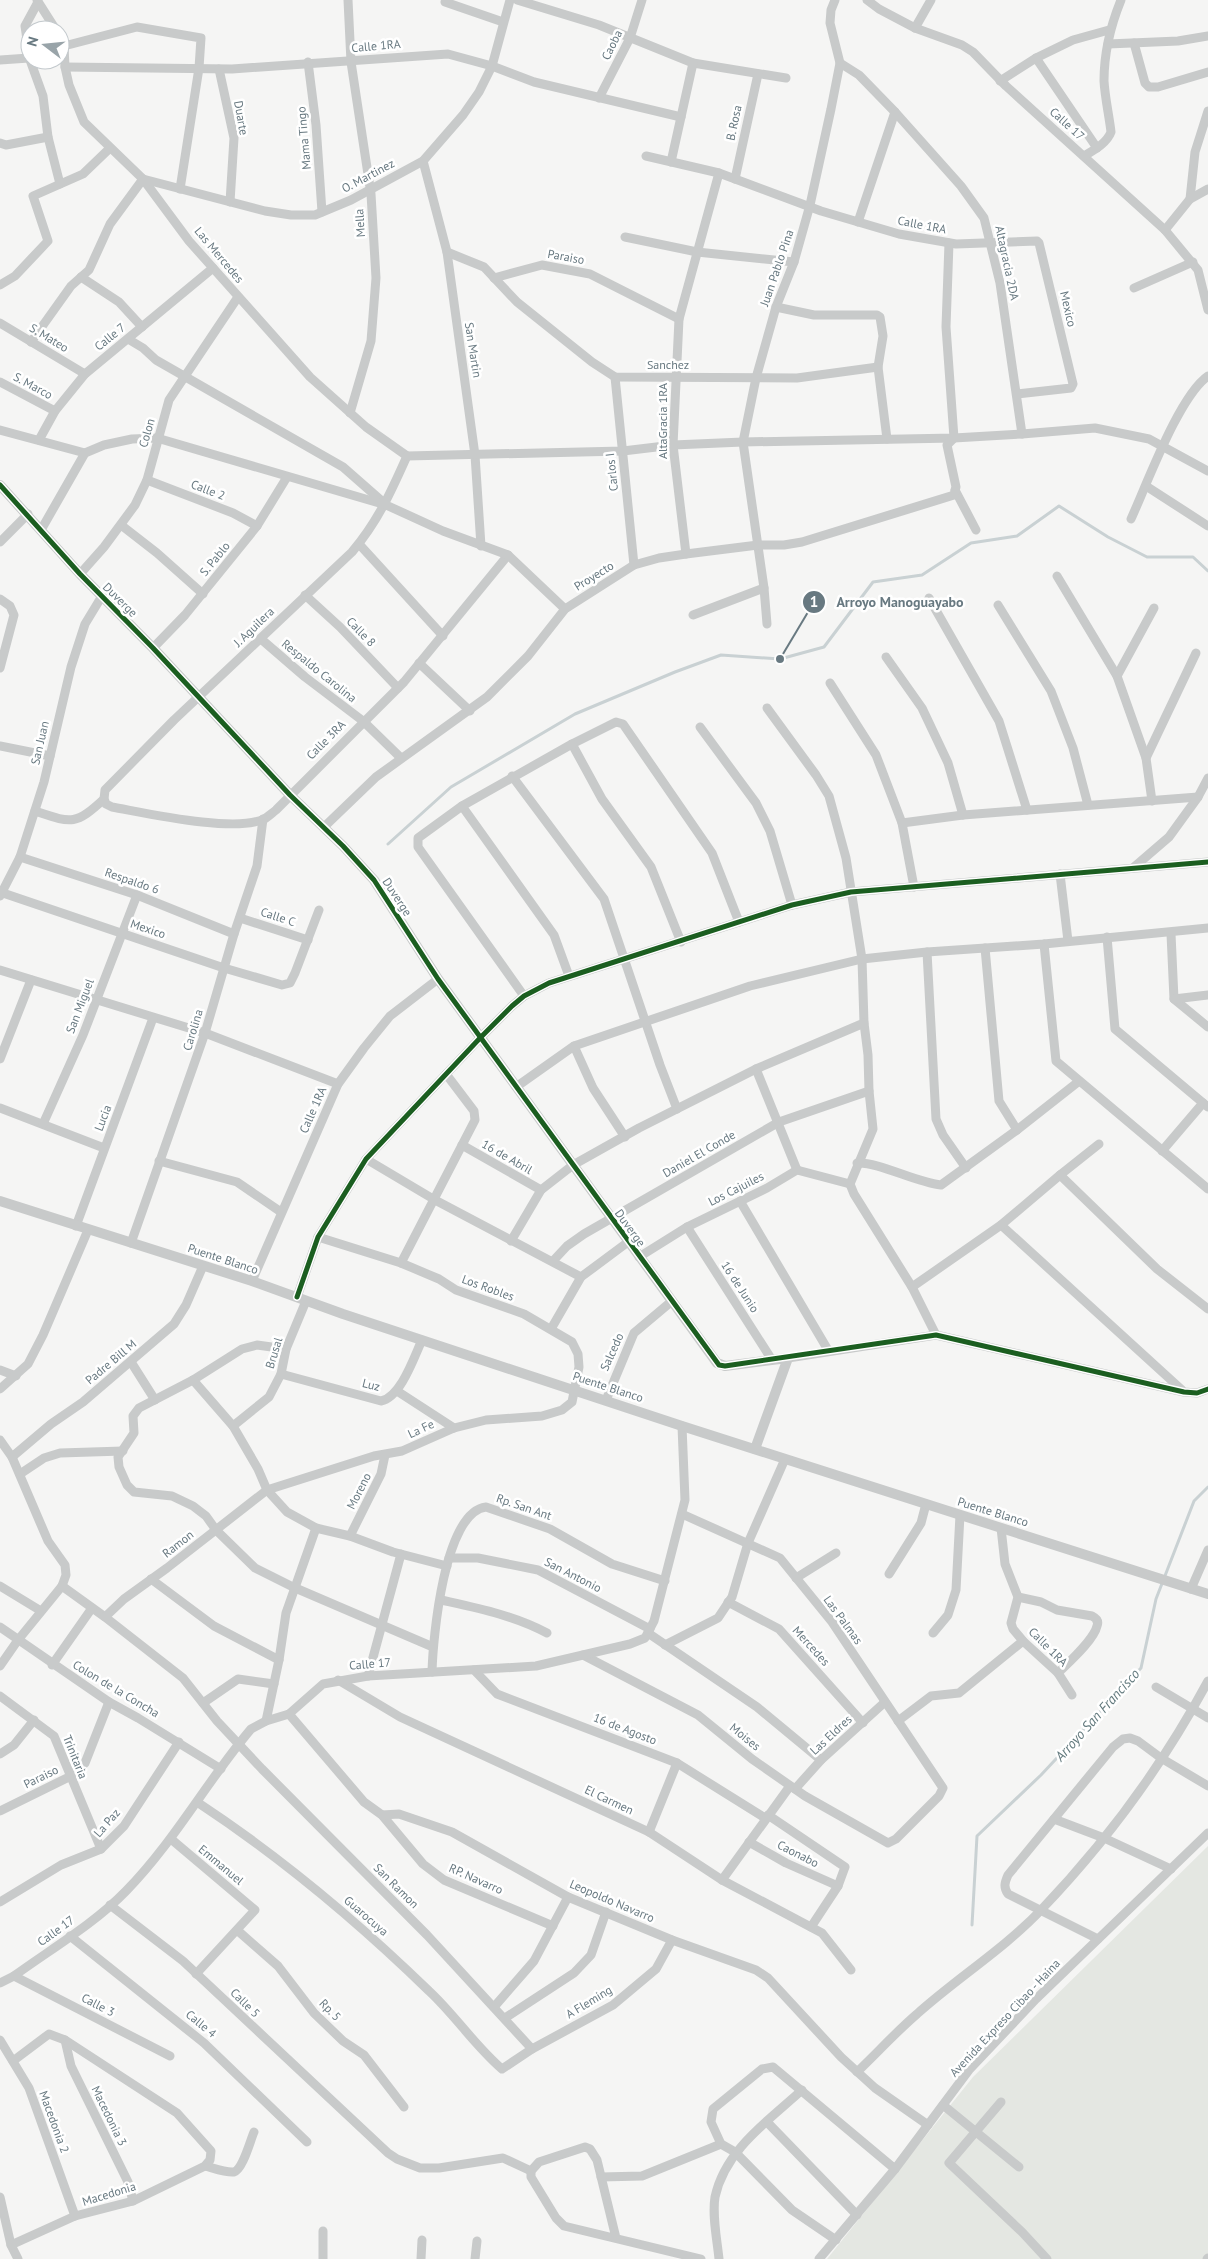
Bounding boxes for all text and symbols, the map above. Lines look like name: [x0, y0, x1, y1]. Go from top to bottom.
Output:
north arrow: [20, 20, 70, 70]
street label: Caoba: [598, 27, 625, 62]
text: N: [23, 35, 42, 48]
street label: Calle 1RA: [351, 36, 401, 55]
street label: Duarte: [231, 99, 252, 136]
street label: B. Rosa: [722, 104, 745, 142]
street label: Calle 17: [1047, 104, 1088, 143]
street label: Mama Tingo: [293, 106, 314, 170]
street label: O. Martinez: [339, 155, 397, 196]
street label: Mella: [351, 208, 368, 238]
street label: Calle 1RA: [896, 212, 948, 237]
street label: Las Mercedes: [192, 224, 247, 286]
street label: Altagracia 2DA: [992, 224, 1023, 302]
street label: Juan Pablo Pina: [756, 228, 797, 309]
street label: Paraiso: [547, 246, 586, 267]
street label: Mexico: [1057, 290, 1080, 328]
street label: S. Mateo: [27, 320, 72, 355]
street label: Calle 7: [91, 320, 128, 354]
street label: San Martin: [462, 321, 485, 379]
street label: Sanchez: [647, 357, 689, 372]
street label: S. Marco: [11, 369, 55, 402]
street label: AltaGracia 1RA: [655, 383, 670, 459]
street label: Colon: [135, 417, 158, 449]
street label: Carlos I: [602, 452, 621, 492]
street label: Calle 2: [189, 476, 227, 503]
street label: S. Pablo: [196, 538, 233, 579]
street label: Proyecto: [571, 558, 616, 594]
street label: Duverge: [100, 579, 141, 620]
callout: Arroyo Manoguayabo: [801, 587, 974, 616]
text: 1: [810, 592, 818, 611]
text: Arroyo Manoguayabo: [836, 593, 964, 611]
street label: J. Aguilera: [230, 604, 277, 650]
street label: Calle 8: [344, 614, 379, 650]
street label: Respaldo Carolina: [279, 636, 360, 705]
street label: Calle 3RA: [303, 717, 348, 762]
street label: San Juan: [27, 719, 52, 766]
street label: Respaldo 6: [103, 864, 161, 897]
street label: Duverge: [380, 875, 415, 919]
street label: Calle C: [259, 904, 298, 929]
street label: Mexico: [129, 916, 168, 942]
street label: San Miguel: [62, 976, 97, 1035]
street label: Carolina: [179, 1007, 206, 1052]
street label: Calle 1RA: [296, 1084, 329, 1135]
street label: Lucia: [91, 1102, 114, 1133]
street label: Daniel El Conde: [660, 1127, 738, 1180]
street label: 16 de Abril: [479, 1136, 536, 1177]
street label: Los Cajuiles: [705, 1168, 766, 1209]
street label: Duverge: [612, 1206, 649, 1249]
street label: Puente Blanco: [186, 1240, 260, 1277]
street label: 16 de Junio: [718, 1258, 763, 1315]
street label: Los Robles: [460, 1271, 516, 1304]
street label: Salcedo: [597, 1330, 627, 1373]
street label: Brusal: [262, 1335, 286, 1370]
street label: Padre Bill M: [82, 1336, 139, 1387]
street label: Puente Blanco: [571, 1368, 645, 1405]
street label: Luz: [361, 1375, 382, 1394]
street label: La Fe: [405, 1416, 436, 1441]
street label: Moreno: [343, 1470, 374, 1512]
street label: Rp. San Ant: [495, 1490, 554, 1523]
street label: Puente Blanco: [956, 1494, 1030, 1529]
street label: Ramon: [159, 1527, 196, 1561]
street label: San Antonio: [542, 1554, 604, 1595]
street label: Las Palmas: [821, 1592, 866, 1647]
street label: Mercedes: [790, 1623, 833, 1669]
street label: Calle 1RA: [1026, 1624, 1071, 1669]
street label: Calle 17: [348, 1654, 392, 1673]
street label: Colon de la Concha: [70, 1657, 162, 1720]
water label: Arroyo San Francisco: [1050, 1665, 1143, 1766]
street label: 16 de Agosto: [591, 1710, 659, 1748]
street label: Las Eldres: [807, 1711, 855, 1758]
street label: Moises: [727, 1720, 764, 1754]
street label: Trinitaria: [60, 1733, 91, 1781]
street label: Paraiso: [21, 1762, 61, 1791]
street label: El Carmen: [582, 1782, 636, 1817]
street label: La Paz: [90, 1805, 123, 1840]
street label: Caonabo: [775, 1837, 821, 1870]
street label: Emmanuel: [196, 1841, 247, 1888]
street label: San Ramon: [371, 1860, 422, 1911]
street label: RP. Navarro: [447, 1860, 506, 1897]
street label: Leopoldo Navarro: [567, 1876, 657, 1925]
street label: Guarocuya: [341, 1892, 392, 1939]
street label: Calle 17: [34, 1912, 77, 1949]
street label: Avenida Expreso Cibao - Haina: [946, 1956, 1063, 2080]
street label: A Fleming: [563, 1982, 615, 2021]
street label: Calle 5: [227, 1985, 263, 2020]
street label: Calle 3: [79, 1990, 117, 2019]
street label: Rp. 5: [316, 1996, 344, 2024]
street label: Calle 4: [183, 2006, 220, 2041]
street label: Macedonia 3: [88, 2083, 130, 2148]
street label: Macedonia 2: [36, 2089, 73, 2155]
street label: Macedonia: [80, 2178, 138, 2209]

